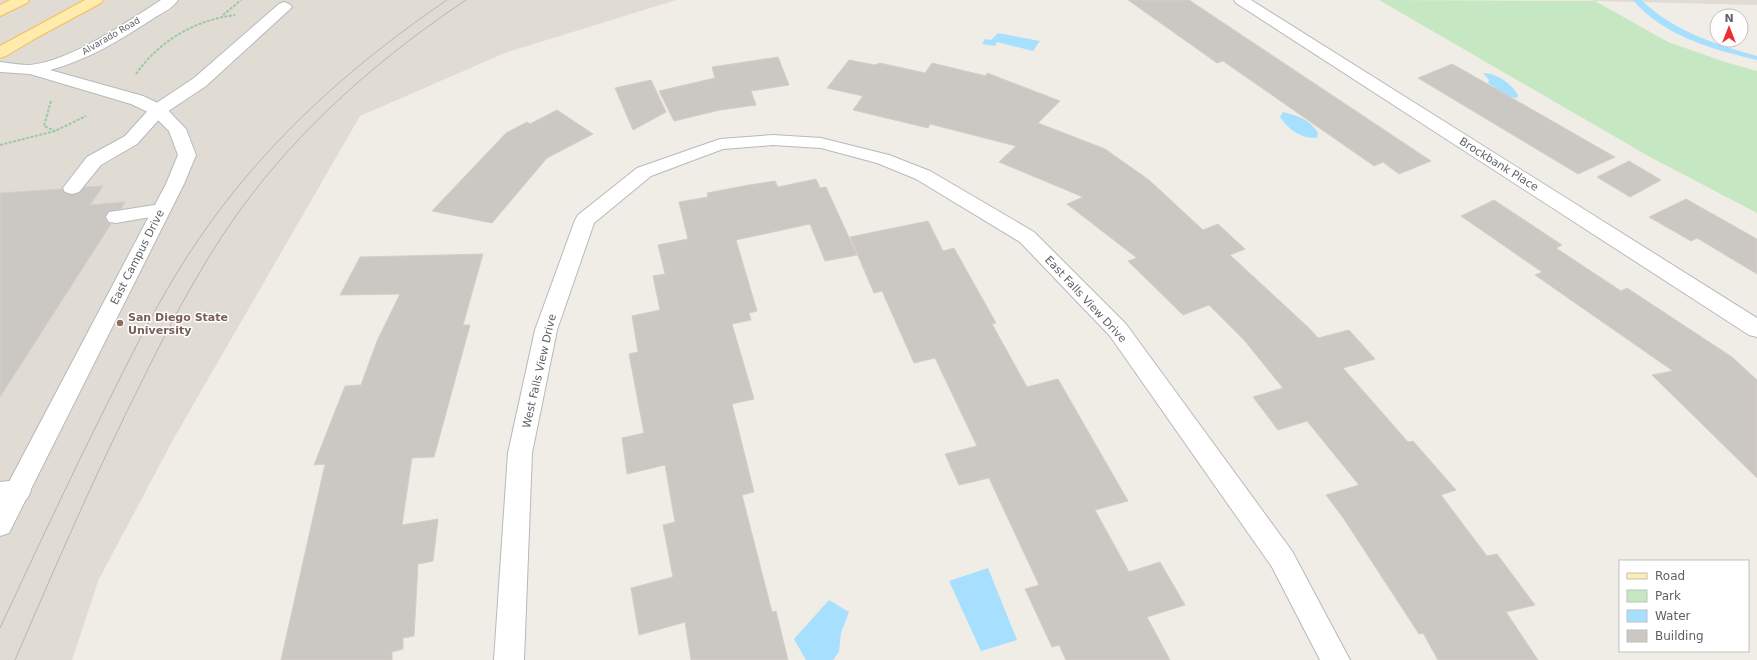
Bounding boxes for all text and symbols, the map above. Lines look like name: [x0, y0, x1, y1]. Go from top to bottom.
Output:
north arrow: [1709, 8, 1749, 48]
text: N: [1724, 12, 1734, 25]
street label: Alvarado Road: [80, 15, 142, 57]
street label: Brockbank Place: [1457, 135, 1541, 194]
street label: East Campus Drive: [108, 207, 167, 307]
street label: East Falls View Drive: [1042, 253, 1129, 345]
place label: San Diego State University: [128, 311, 228, 337]
street label: West Falls View Drive: [520, 312, 559, 430]
marker: San Diego State University: [115, 318, 125, 328]
legend: [1619, 560, 1749, 652]
text: Road: [1655, 569, 1685, 583]
text: Park: [1655, 589, 1681, 603]
text: Water: [1655, 609, 1691, 623]
text: Building: [1655, 629, 1704, 643]

